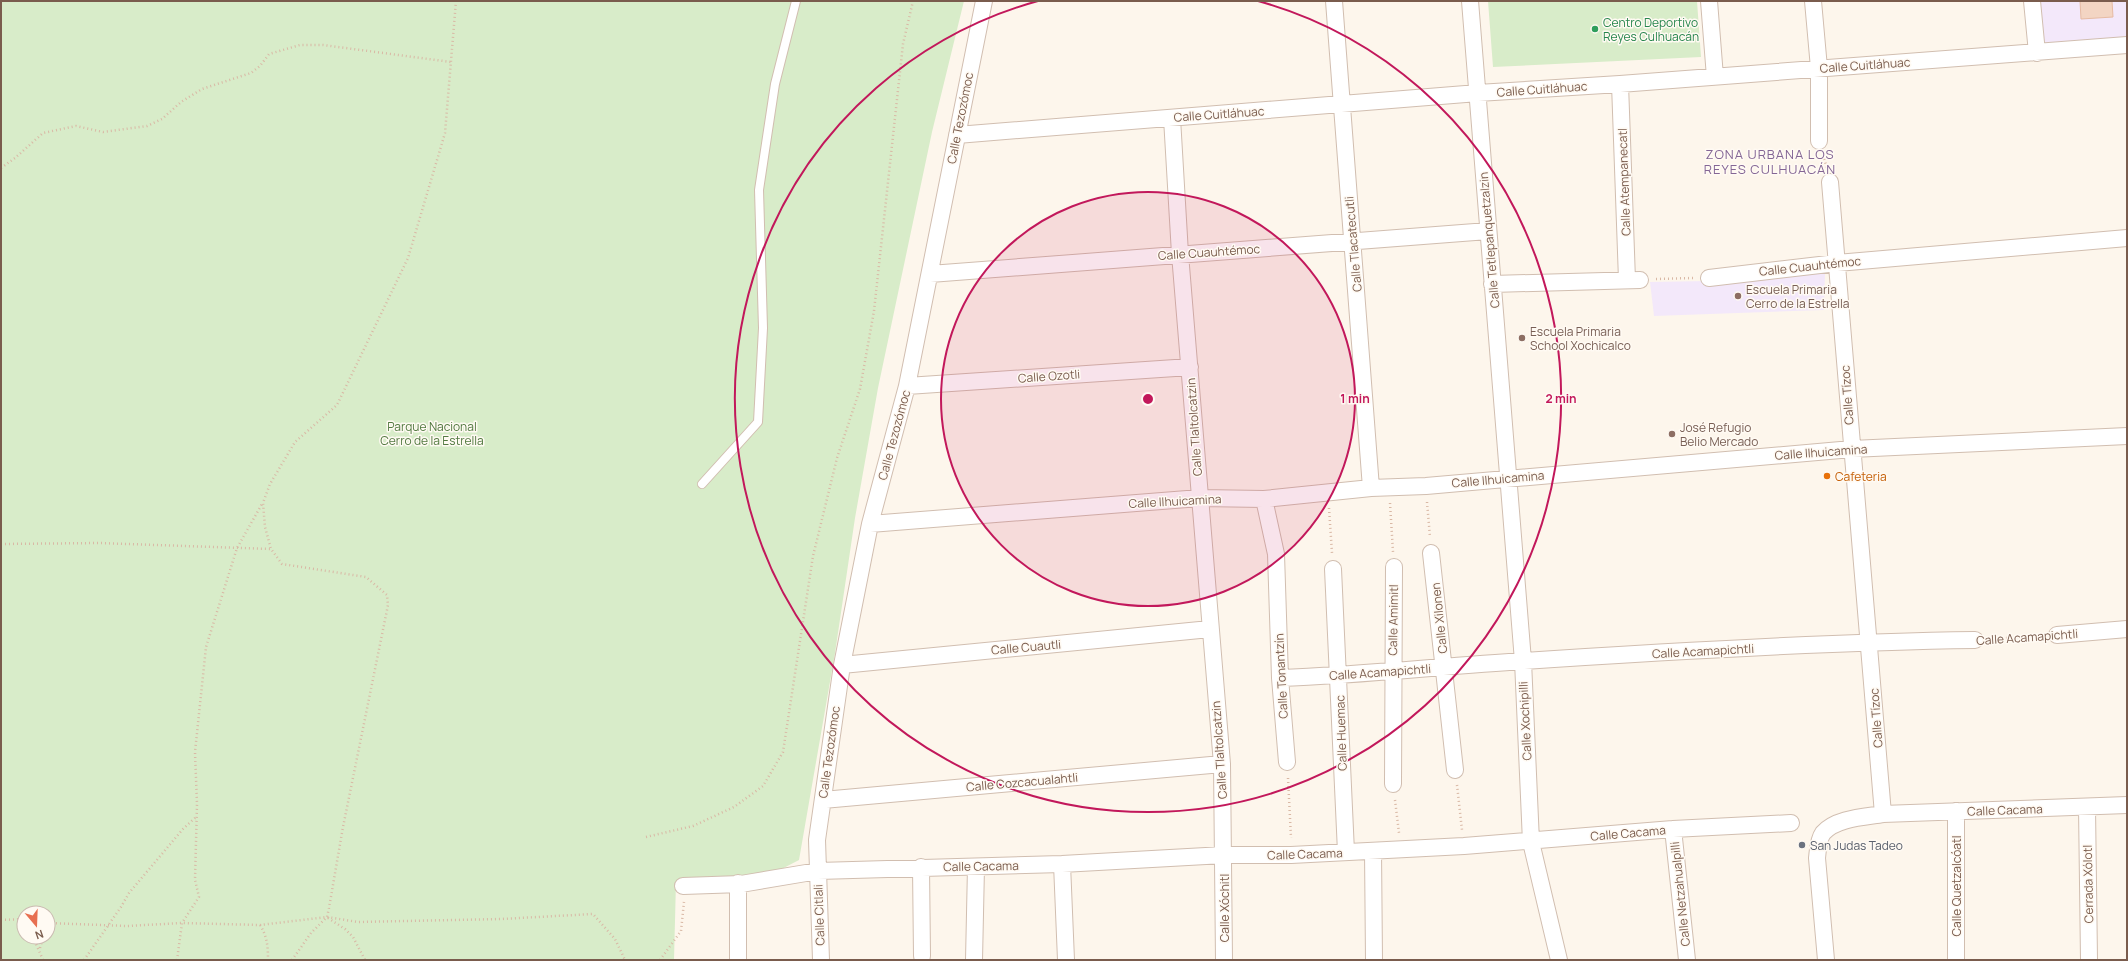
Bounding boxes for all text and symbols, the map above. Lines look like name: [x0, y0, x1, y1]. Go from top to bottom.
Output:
place label: Centro Deportivo Reyes Culhuacán: [1603, 14, 1699, 45]
marker: Centro Deportivo Reyes Culhuacán: [1590, 24, 1600, 34]
street label: Calle Cuitláhuac: [1819, 53, 1911, 77]
street label: Calle Tezozómoc: [943, 70, 977, 165]
street label: Calle Cuitláhuac: [1496, 77, 1588, 101]
street label: Calle Cuitláhuac: [1173, 102, 1265, 126]
street label: Calle Atempanecatl: [1614, 128, 1634, 236]
district label: ZONA URBANA LOS REYES CULHUACÁN: [1704, 145, 1836, 178]
street label: Calle Tetlepanquetzalzin: [1475, 171, 1503, 309]
street label: Calle Tlacatecutli: [1340, 195, 1366, 293]
street label: Calle Cuauhtémoc: [1157, 240, 1261, 264]
street label: Calle Cuauhtémoc: [1758, 252, 1862, 280]
place label: Escuela Primaria Cerro de la Estrella: [1746, 281, 1849, 312]
marker: Escuela Primaria Cerro de la Estrella: [1733, 291, 1743, 301]
place label: Escuela Primaria School Xochicalco: [1530, 323, 1631, 354]
marker: Escuela Primaria School Xochicalco: [1517, 333, 1527, 343]
street label: Calle Tízoc: [1836, 364, 1858, 425]
street label: Calle Ozotli: [1017, 365, 1081, 387]
street label: Calle Tlaltolcatzin: [1182, 377, 1206, 477]
street label: Calle Tezozómoc: [874, 388, 914, 482]
text: 1 min: [1340, 390, 1370, 407]
text: 2 min: [1545, 390, 1577, 407]
centre of rings: [1141, 392, 1155, 406]
park label: Parque Nacional Cerro de la Estrella: [380, 418, 484, 449]
place label: José Refugio Belio Mercado: [1680, 419, 1758, 450]
marker: José Refugio Belio Mercado: [1667, 429, 1677, 439]
street label: Calle Ilhuicamina: [1774, 440, 1868, 464]
street label: Calle Ilhuicamina: [1451, 466, 1545, 492]
place label: Cafeteria: [1835, 468, 1887, 485]
marker: Cafeteria: [1822, 471, 1832, 481]
street label: Calle Ilhuicamina: [1128, 490, 1222, 512]
street label: Calle Xilonen: [1427, 582, 1451, 654]
street label: Calle Amimitl: [1384, 584, 1402, 656]
street label: Calle Acamapichtli: [1975, 625, 2079, 649]
street label: Calle Tonantzín: [1270, 633, 1292, 719]
street label: Calle Cuautli: [990, 635, 1062, 659]
street label: Calle Acamapichtli: [1652, 640, 1754, 662]
street label: Calle Acamapichtli: [1328, 660, 1432, 684]
street label: Calle Xochipilli: [1514, 681, 1536, 761]
street label: Calle Tízoc: [1865, 687, 1887, 748]
street label: Calle Huemac: [1331, 694, 1351, 771]
street label: Calle Tlaltolcatzin: [1207, 700, 1231, 800]
street label: Calle Tezozómoc: [814, 704, 844, 799]
street label: Calle Cozcacualahtli: [965, 769, 1079, 795]
street label: Calle Cacama: [1967, 800, 2043, 820]
street label: Calle Cacama: [1590, 821, 1666, 845]
street label: Calle Quetzalcóatl: [1948, 835, 1965, 937]
place label: San Judas Tadeo: [1810, 837, 1903, 854]
marker: San Judas Tadeo: [1797, 840, 1807, 850]
street label: Calle Netzahualpilli: [1666, 841, 1694, 947]
street label: Calle Cacama: [1267, 844, 1343, 864]
street label: Cerrada Xólotl: [2079, 845, 2097, 923]
street label: Calle Cacama: [943, 857, 1019, 875]
street label: Calle Xóchitl: [1216, 874, 1233, 942]
street label: Calle Citlali: [809, 884, 829, 946]
north arrow: [16, 905, 56, 945]
text: N: [33, 927, 46, 943]

